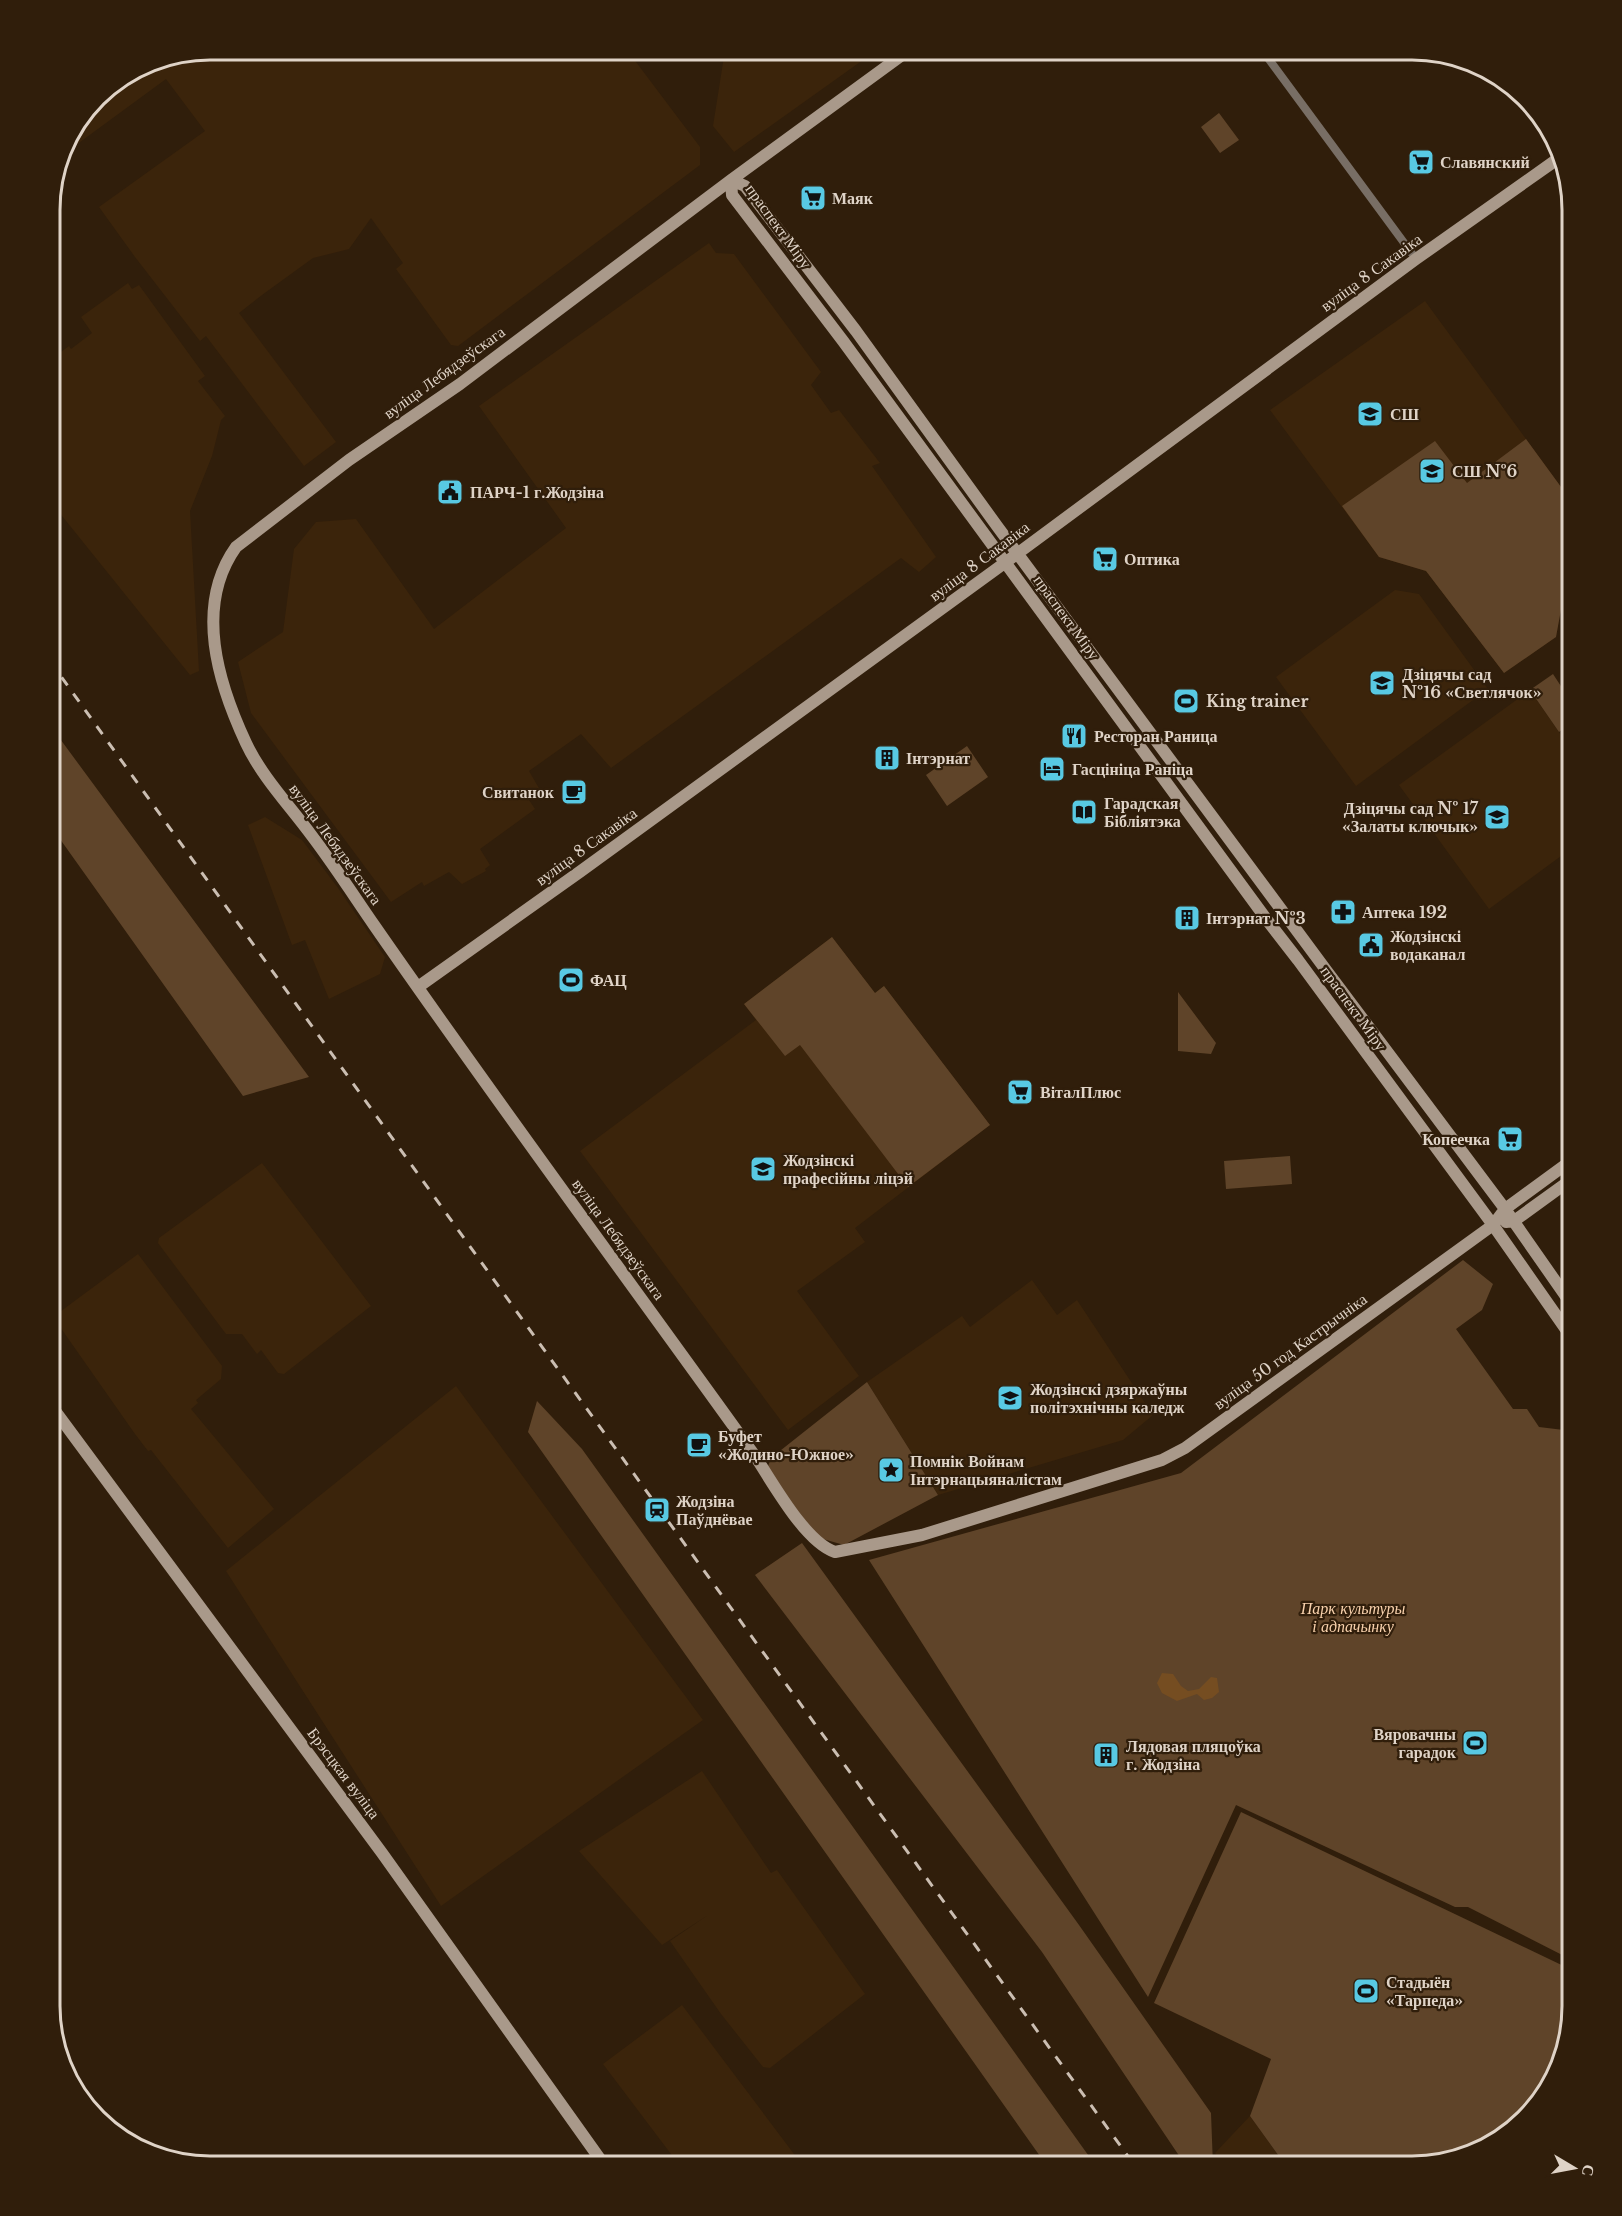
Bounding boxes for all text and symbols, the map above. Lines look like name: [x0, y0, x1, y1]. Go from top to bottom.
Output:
supermarket icon: Славянский: [1406, 147, 1436, 177]
place label: Славянский: [1440, 152, 1530, 172]
street label: праспект Міру: [742, 180, 816, 272]
supermarket icon: Маяк: [798, 183, 828, 213]
place label: Маяк: [832, 188, 874, 208]
street label: вуліца 8 Сакавіка: [1316, 229, 1426, 315]
street label: вуліца Лебядзеўскага: [379, 321, 509, 423]
school or university icon: СШ: [1355, 399, 1385, 429]
place label: СШ: [1390, 404, 1420, 424]
school or university icon: СШ №6: [1417, 456, 1447, 486]
place label: СШ №6: [1452, 461, 1518, 481]
public building icon: ПАРЧ-1 г.Жодзіна: [435, 477, 465, 507]
place label: ПАРЧ-1 г.Жодзіна: [470, 482, 604, 502]
street label: вуліца 8 Сакавіка: [925, 517, 1033, 605]
supermarket icon: Оптика: [1090, 544, 1120, 574]
place label: Оптика: [1124, 549, 1180, 569]
street label: праспект Міру: [1030, 571, 1104, 663]
place label: Дзіцячы сад №16 «Светлячок»: [1402, 664, 1542, 702]
school or university icon: Дзіцячы сад №16 «Светлячок»: [1367, 668, 1397, 698]
sports icon: King trainer: [1171, 686, 1201, 716]
place label: King trainer: [1206, 691, 1308, 711]
restaurant icon: Ресторан Раница: [1059, 721, 1089, 751]
place label: Ресторан Раница: [1094, 726, 1217, 746]
building icon: Інтэрнат: [872, 743, 902, 773]
place label: Інтэрнат: [906, 748, 970, 768]
hotel icon: Гасцініца Раніца: [1037, 754, 1067, 784]
place label: Гасцініца Раніца: [1072, 759, 1193, 779]
cafe icon: Свитанок: [559, 777, 589, 807]
street label: вуліца Лебядзеўскага: [285, 779, 387, 909]
place label: Свитанок: [482, 782, 555, 802]
place label: Гарадская Бібліятэка: [1104, 793, 1181, 831]
library icon: Гарадская Бібліятэка: [1069, 797, 1099, 827]
place label: Дзіцячы сад № 17 «Залаты ключык»: [1342, 798, 1479, 836]
school or university icon: Дзіцячы сад № 17 «Залаты ключык»: [1482, 802, 1512, 832]
street label: вуліца 8 Сакавіка: [531, 803, 641, 889]
pharmacy icon: Аптека 192: [1328, 897, 1358, 927]
place label: Аптека 192: [1362, 902, 1447, 922]
building icon: Інтэрнат №3: [1172, 903, 1202, 933]
place label: Інтэрнат №3: [1206, 908, 1306, 928]
place label: Жодзінскі водаканал: [1390, 926, 1466, 964]
public building icon: Жодзінскі водаканал: [1356, 930, 1386, 960]
street label: праспект Міру: [1317, 962, 1391, 1054]
sports icon: ФАЦ: [556, 965, 586, 995]
place label: ФАЦ: [590, 970, 627, 990]
supermarket icon: ВіталПлюс: [1005, 1077, 1035, 1107]
place label: ВіталПлюс: [1040, 1082, 1121, 1102]
supermarket icon: Копеечка: [1495, 1124, 1525, 1154]
place label: Копеечка: [1422, 1129, 1490, 1149]
place label: Жодзінскі прафесійны ліцэй: [783, 1150, 913, 1188]
school or university icon: Жодзінскі прафесійны ліцэй: [748, 1154, 778, 1184]
street label: вуліца Лебядзеўскага: [568, 1174, 670, 1304]
street label: вуліца 50 год Кастрычніка: [1209, 1289, 1371, 1413]
place label: Жодзінскі дзяржаўны політэхнічны каледж: [1030, 1379, 1188, 1417]
school or university icon: Жодзінскі дзяржаўны політэхнічны каледж: [995, 1383, 1025, 1413]
place label: Буфет «Жодино-Южное»: [718, 1426, 854, 1464]
cafe icon: Буфет «Жодино-Южное»: [684, 1430, 714, 1460]
place label: Помнік Войнам Інтэрнацыяналістам: [910, 1451, 1062, 1489]
place icon: Помнік Войнам Інтэрнацыяналістам: [876, 1455, 906, 1485]
place label: Жодзіна Паўднёвае: [676, 1491, 753, 1529]
station icon: Жодзіна Паўднёвае: [642, 1495, 672, 1525]
park label: Парк культуры і адпачынку: [1300, 1598, 1405, 1636]
street label: Брэсцкая вуліца: [303, 1723, 385, 1823]
place label: Вяровачны гарадок: [1373, 1724, 1457, 1762]
sports icon: Вяровачны гарадок: [1460, 1728, 1490, 1758]
place label: Лядовая пляцоўка г. Жодзіна: [1126, 1736, 1261, 1774]
building icon: Лядовая пляцоўка г. Жодзіна: [1091, 1740, 1121, 1770]
place label: Стадыён «Тарпеда»: [1386, 1972, 1463, 2010]
sports icon: Стадыён «Тарпеда»: [1351, 1976, 1381, 2006]
north arrow: [1544, 2138, 1604, 2198]
text: С: [1578, 2163, 1600, 2178]

